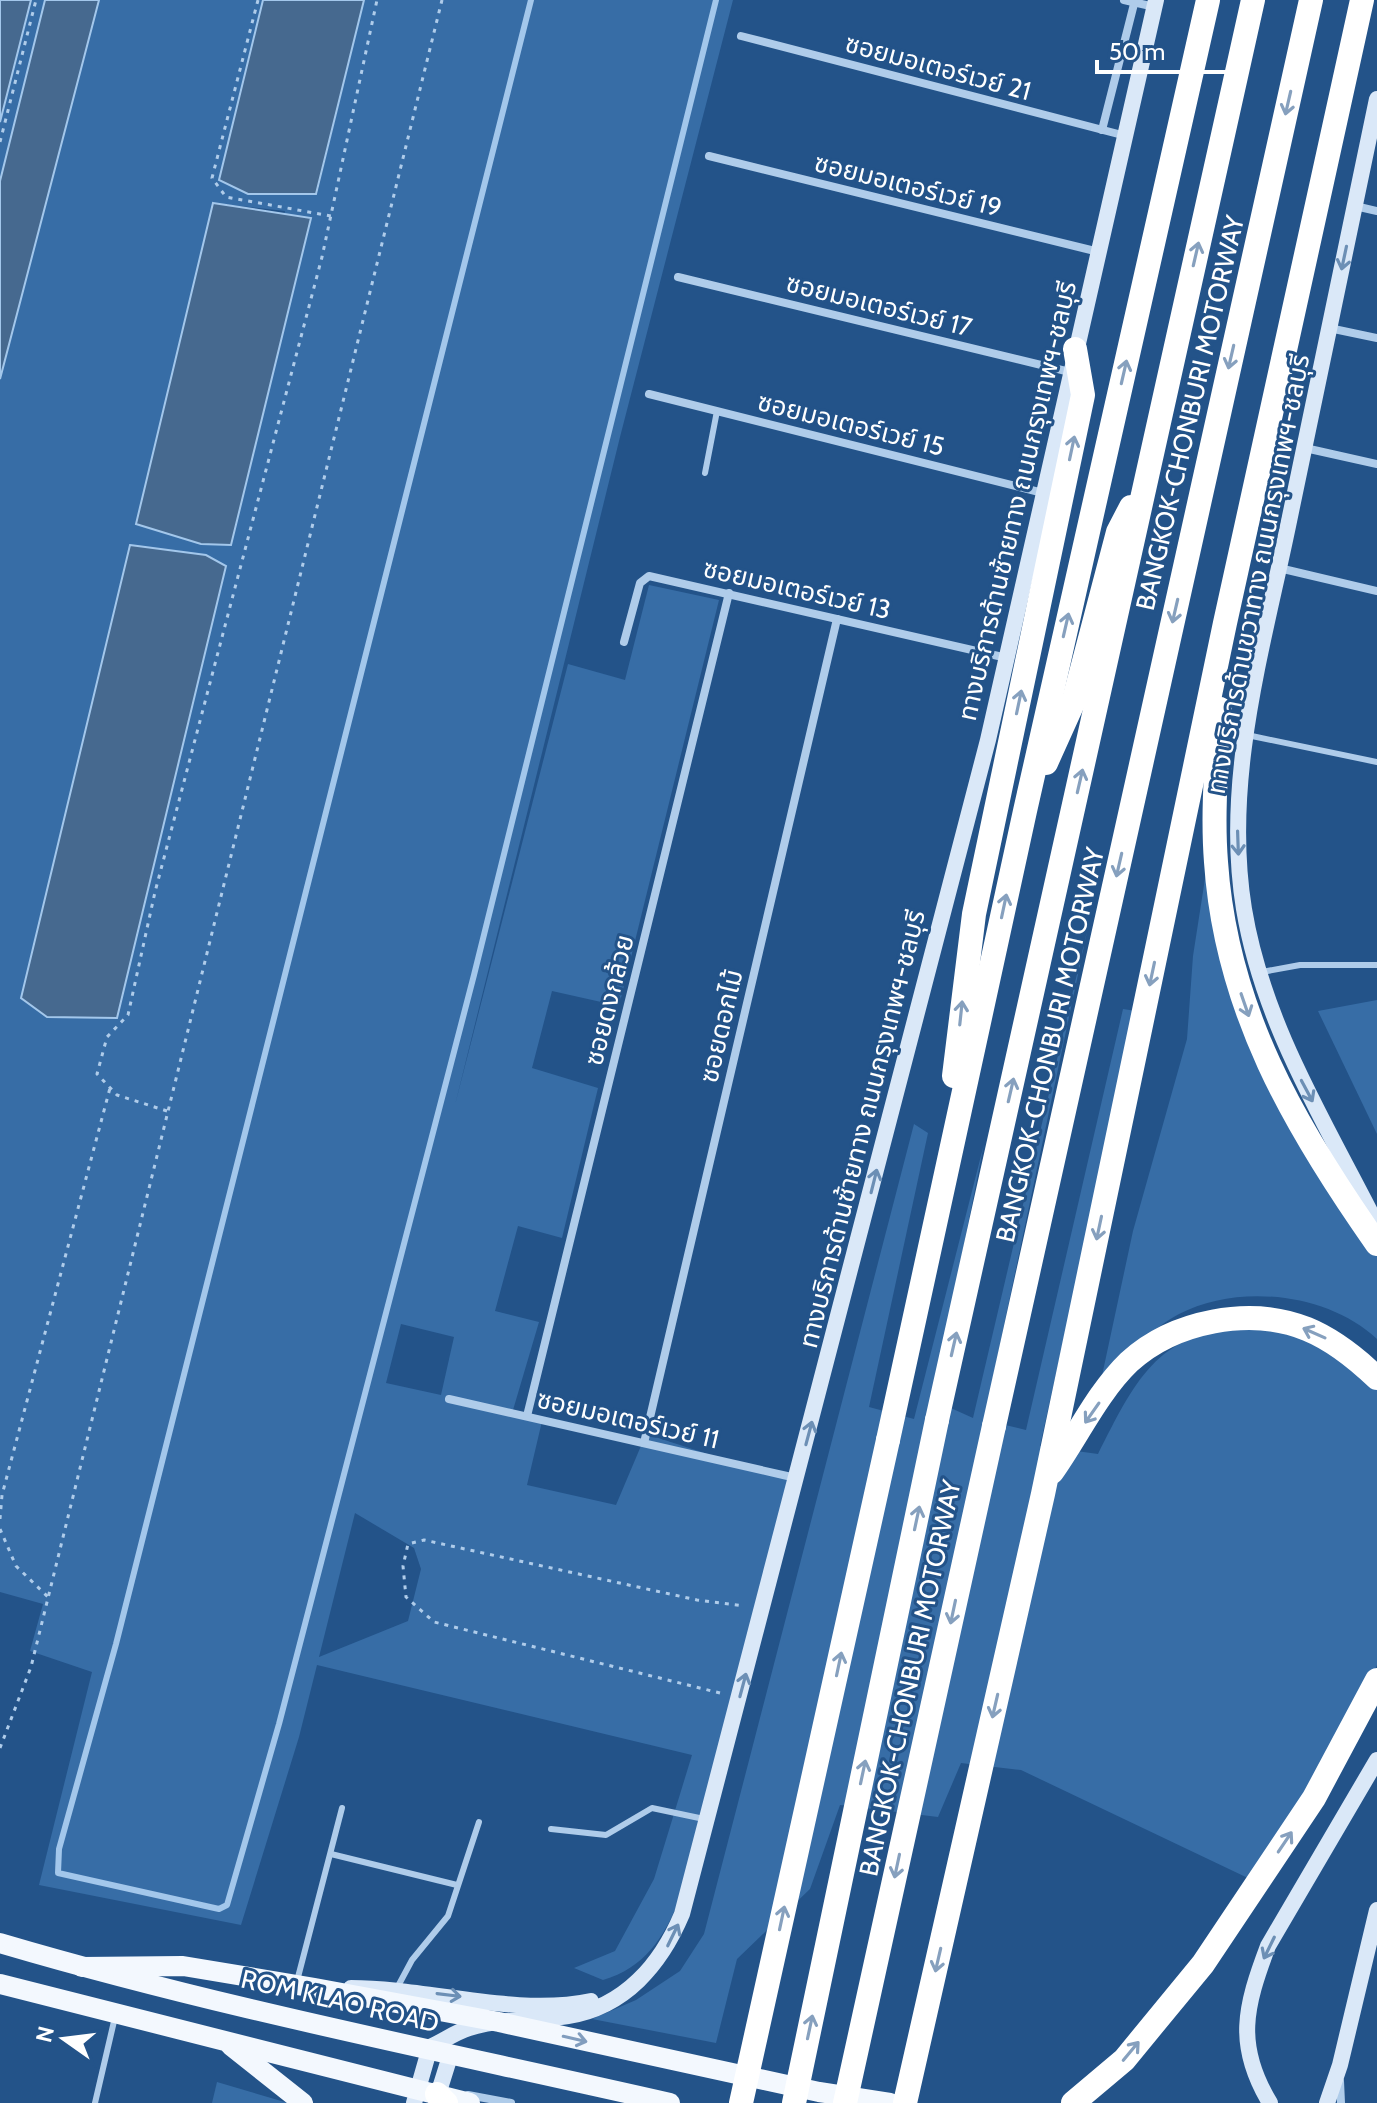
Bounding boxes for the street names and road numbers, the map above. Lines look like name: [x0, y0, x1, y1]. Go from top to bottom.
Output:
street label: ซอยมอเตอร์เวย์ 21: [842, 27, 1034, 107]
street label: ซอยมอเตอร์เวย์ 19: [811, 146, 1005, 224]
street label: BANGKOK-CHONBURI MOTORWAY: [1129, 212, 1251, 613]
street label: ซอยมอเตอร์เวย์ 17: [783, 266, 975, 344]
street label: ทางบริการด้านซ้ายทาง ถนนกรุงเทพฯ-ชลบุรี: [951, 278, 1083, 724]
street label: ทางบริการด้านขวาทาง ถนนกรุงเทพฯ-ชลบุรี: [1200, 351, 1316, 797]
street label: ซอยมอเตอร์เวย์ 15: [754, 385, 948, 463]
street label: ซอยมอเตอร์เวย์ 13: [700, 552, 894, 626]
street label: BANGKOK-CHONBURI MOTORWAY: [989, 844, 1111, 1245]
street label: ทางบริการด้านซ้ายทาง ถนนกรุงเทพฯ-ชลบุรี: [792, 907, 932, 1351]
street label: ซอยดงกล้วย: [577, 931, 641, 1069]
street label: ซอยดอกไม้: [692, 966, 750, 1086]
street label: ซอยมอเตอร์เวย์ 11: [534, 1383, 722, 1455]
street label: BANGKOK-CHONBURI MOTORWAY: [852, 1477, 968, 1879]
street label: ROM KLAO ROAD: [238, 1963, 442, 2039]

